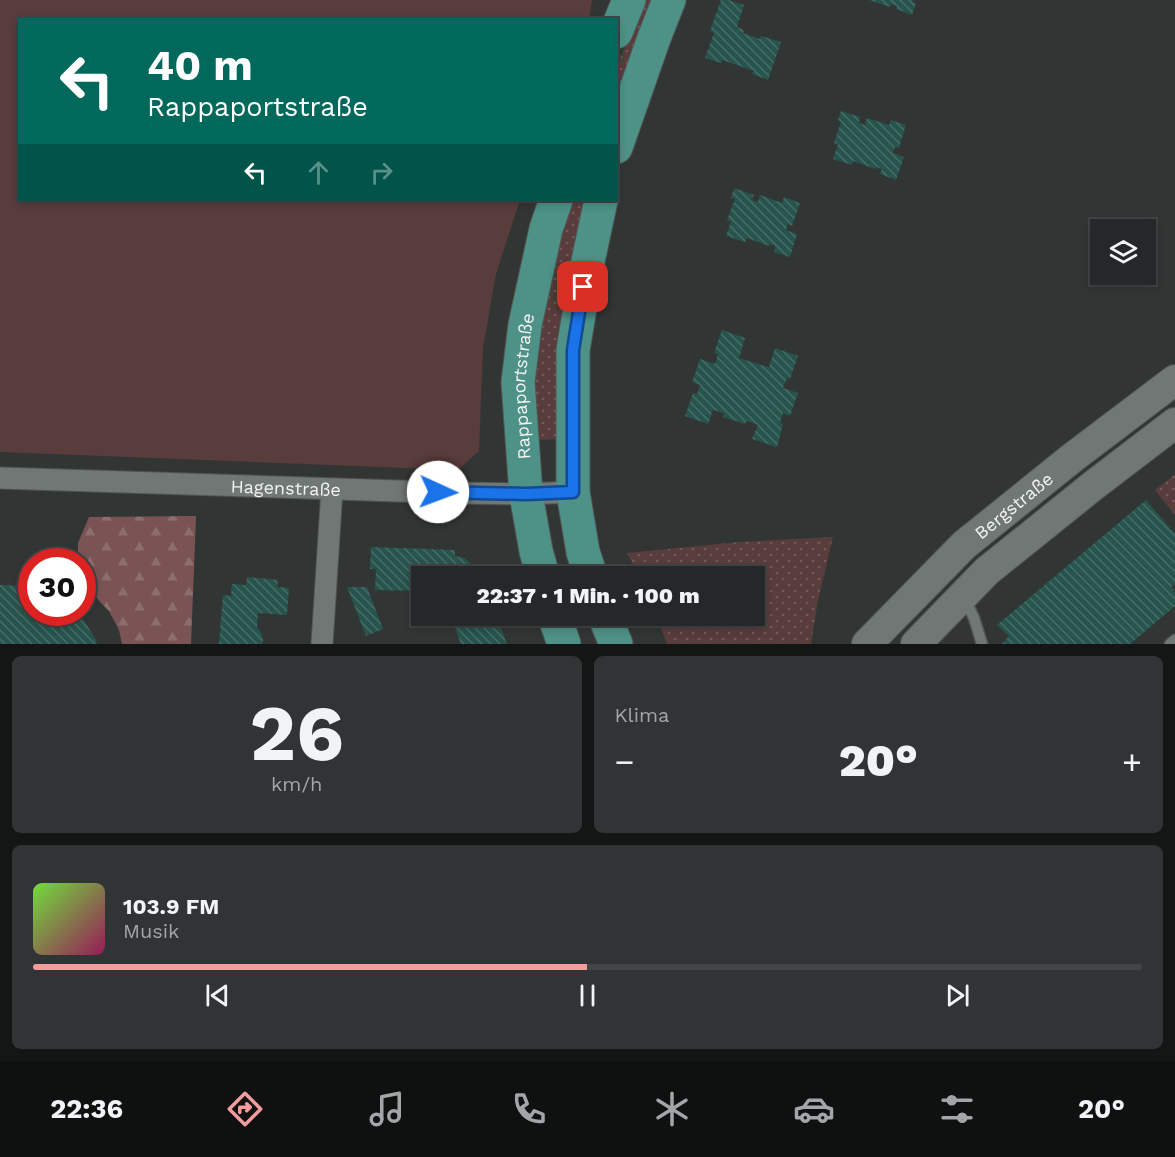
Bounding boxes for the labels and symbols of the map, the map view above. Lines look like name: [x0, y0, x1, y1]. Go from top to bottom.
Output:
pin: [557, 261, 608, 312]
street label: Rappaportstraße: [507, 311, 538, 460]
position arrow: [406, 460, 470, 524]
street label: Bergstraße: [970, 467, 1057, 543]
street label: Hagenstraße: [230, 475, 341, 500]
speed limit sign: 30: [18, 548, 96, 626]

